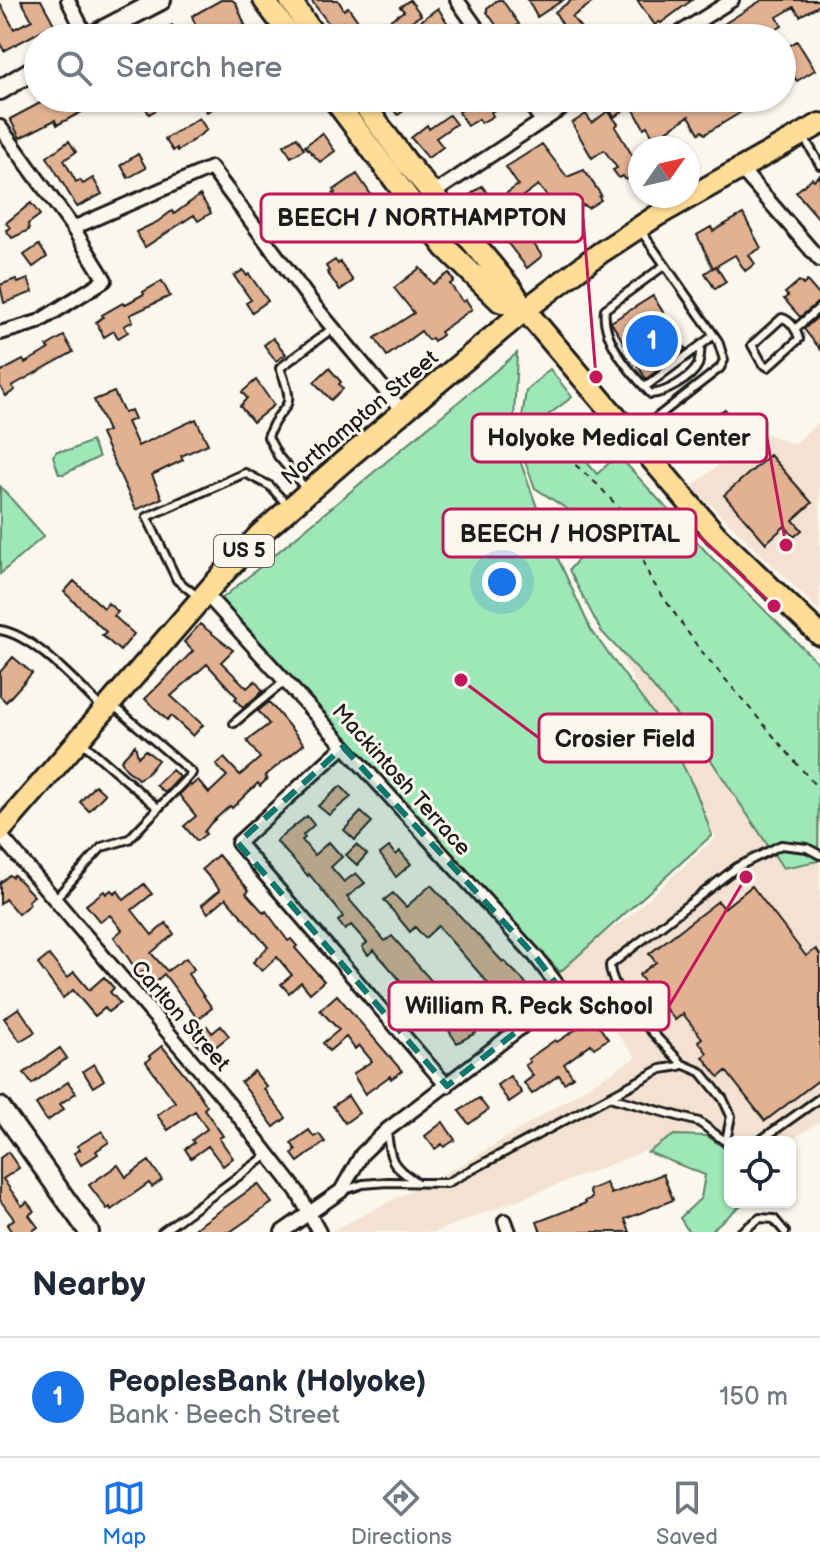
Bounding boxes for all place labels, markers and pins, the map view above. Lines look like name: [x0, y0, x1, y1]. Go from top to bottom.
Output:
callout: BEECH / NORTHAMPTON: [261, 194, 583, 242]
pin: 1: [626, 311, 678, 371]
callout: Holyoke Medical Center: [472, 414, 767, 462]
callout: BEECH / HOSPITAL: [443, 509, 696, 557]
callout: Crosier Field: [539, 714, 712, 762]
callout: William R. Peck School: [389, 982, 669, 1030]

